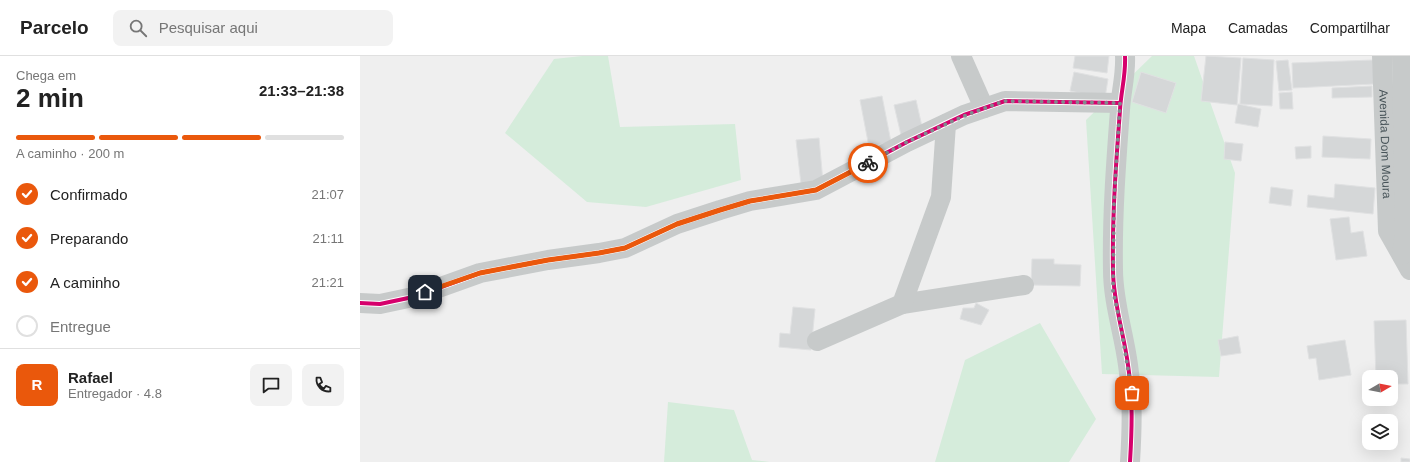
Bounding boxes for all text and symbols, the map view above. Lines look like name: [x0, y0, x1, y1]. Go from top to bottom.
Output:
search box: [113, 10, 393, 46]
text: Parcelo: [20, 17, 89, 38]
icon: search: [127, 17, 149, 39]
text: Pesquisar aqui: [159, 19, 258, 36]
text: Mapa: [1171, 20, 1206, 36]
text: Camadas: [1228, 20, 1288, 36]
text: Compartilhar: [1310, 20, 1390, 36]
text: Chega em: [16, 68, 76, 83]
text: 21:33–21:38: [259, 82, 344, 99]
text: 2 min: [16, 83, 84, 113]
street label: Avenida Dom Moura: [1376, 89, 1394, 199]
courier: [848, 143, 888, 183]
text: A caminho · 200 m: [16, 146, 124, 161]
icon: bike: [857, 152, 879, 174]
icon: check: [16, 183, 38, 205]
text: Confirmado: [50, 186, 128, 203]
text: 21:07: [311, 187, 344, 202]
icon: check: [16, 227, 38, 249]
text: Preparando: [50, 230, 128, 247]
text: 21:11: [312, 231, 344, 246]
icon: check: [16, 271, 38, 293]
text: A caminho: [50, 274, 120, 291]
text: 21:21: [311, 275, 344, 290]
pin: [408, 275, 442, 309]
icon: home: [414, 281, 436, 303]
text: Entregue: [50, 318, 111, 335]
button: chat: [250, 364, 292, 406]
button: phone: [302, 364, 344, 406]
text: Rafael: [68, 369, 113, 386]
north arrow: [1362, 370, 1398, 406]
map controls: [1362, 370, 1398, 450]
text: R: [32, 376, 42, 393]
pin: [1115, 376, 1149, 410]
icon: bag: [1121, 382, 1143, 404]
text: Entregador · 4.8: [68, 386, 162, 401]
button: layers: [1362, 414, 1398, 450]

